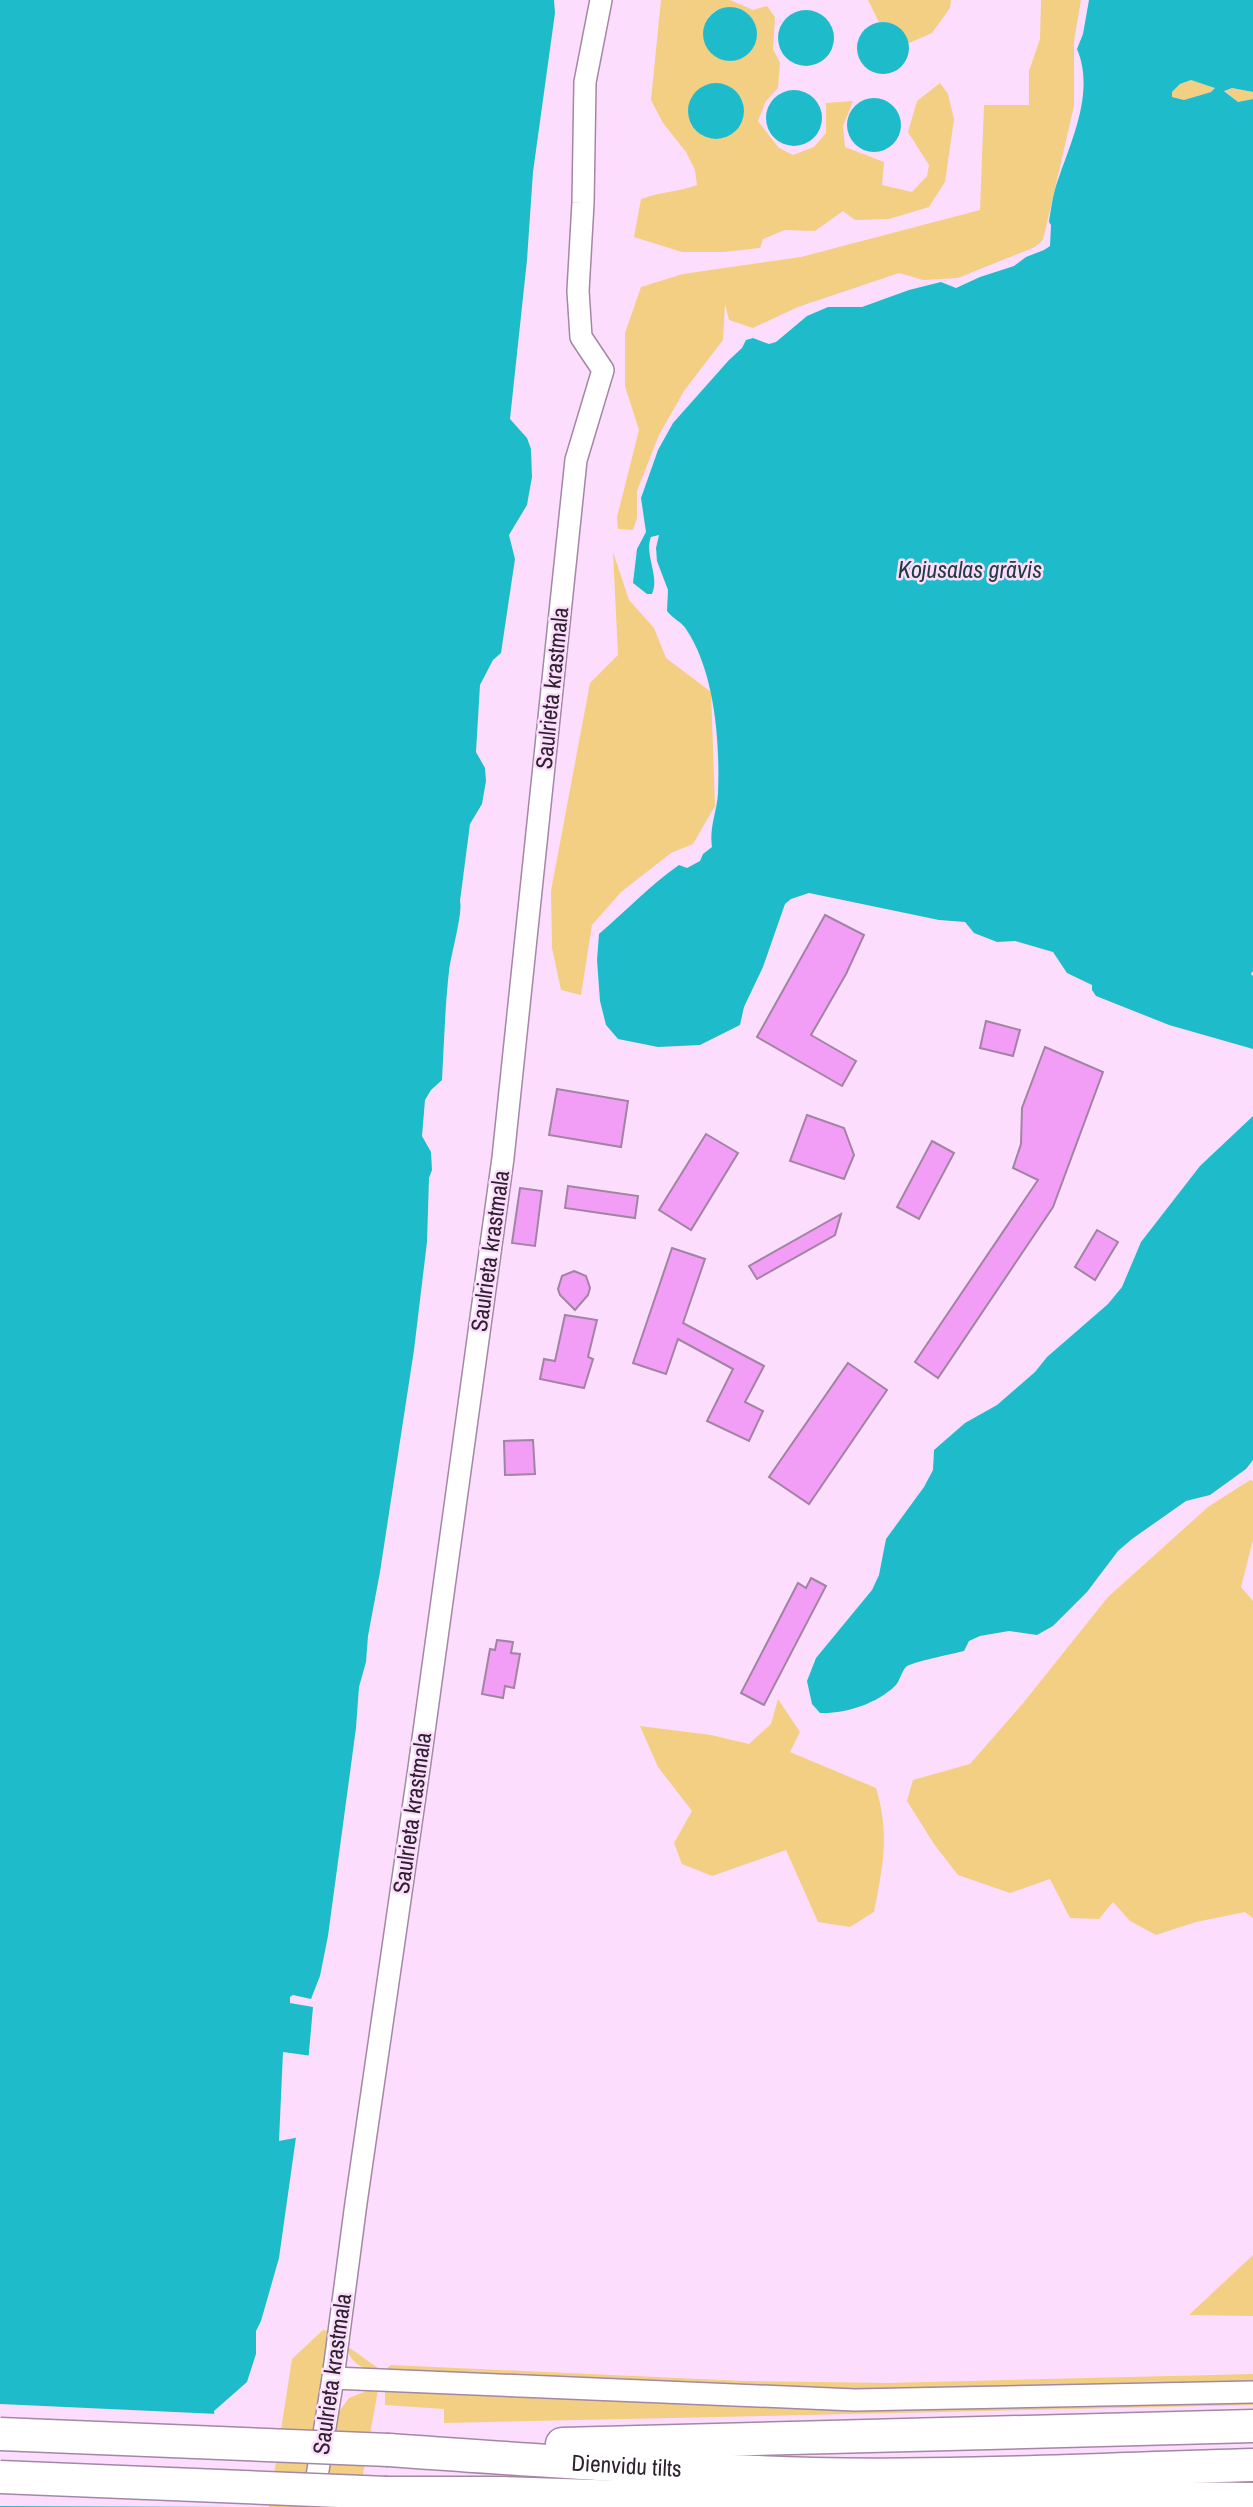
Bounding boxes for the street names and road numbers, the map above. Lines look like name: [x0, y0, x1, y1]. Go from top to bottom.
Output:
street label: Saulrieta krastmala: [528, 605, 575, 770]
street label: Saulrieta krastmala: [463, 1168, 516, 1334]
street label: Saulrieta krastmala: [385, 1730, 438, 1896]
street label: Saulrieta krastmala: [305, 2291, 358, 2457]
street label: Dienvidu tilts: [571, 2446, 682, 2484]

